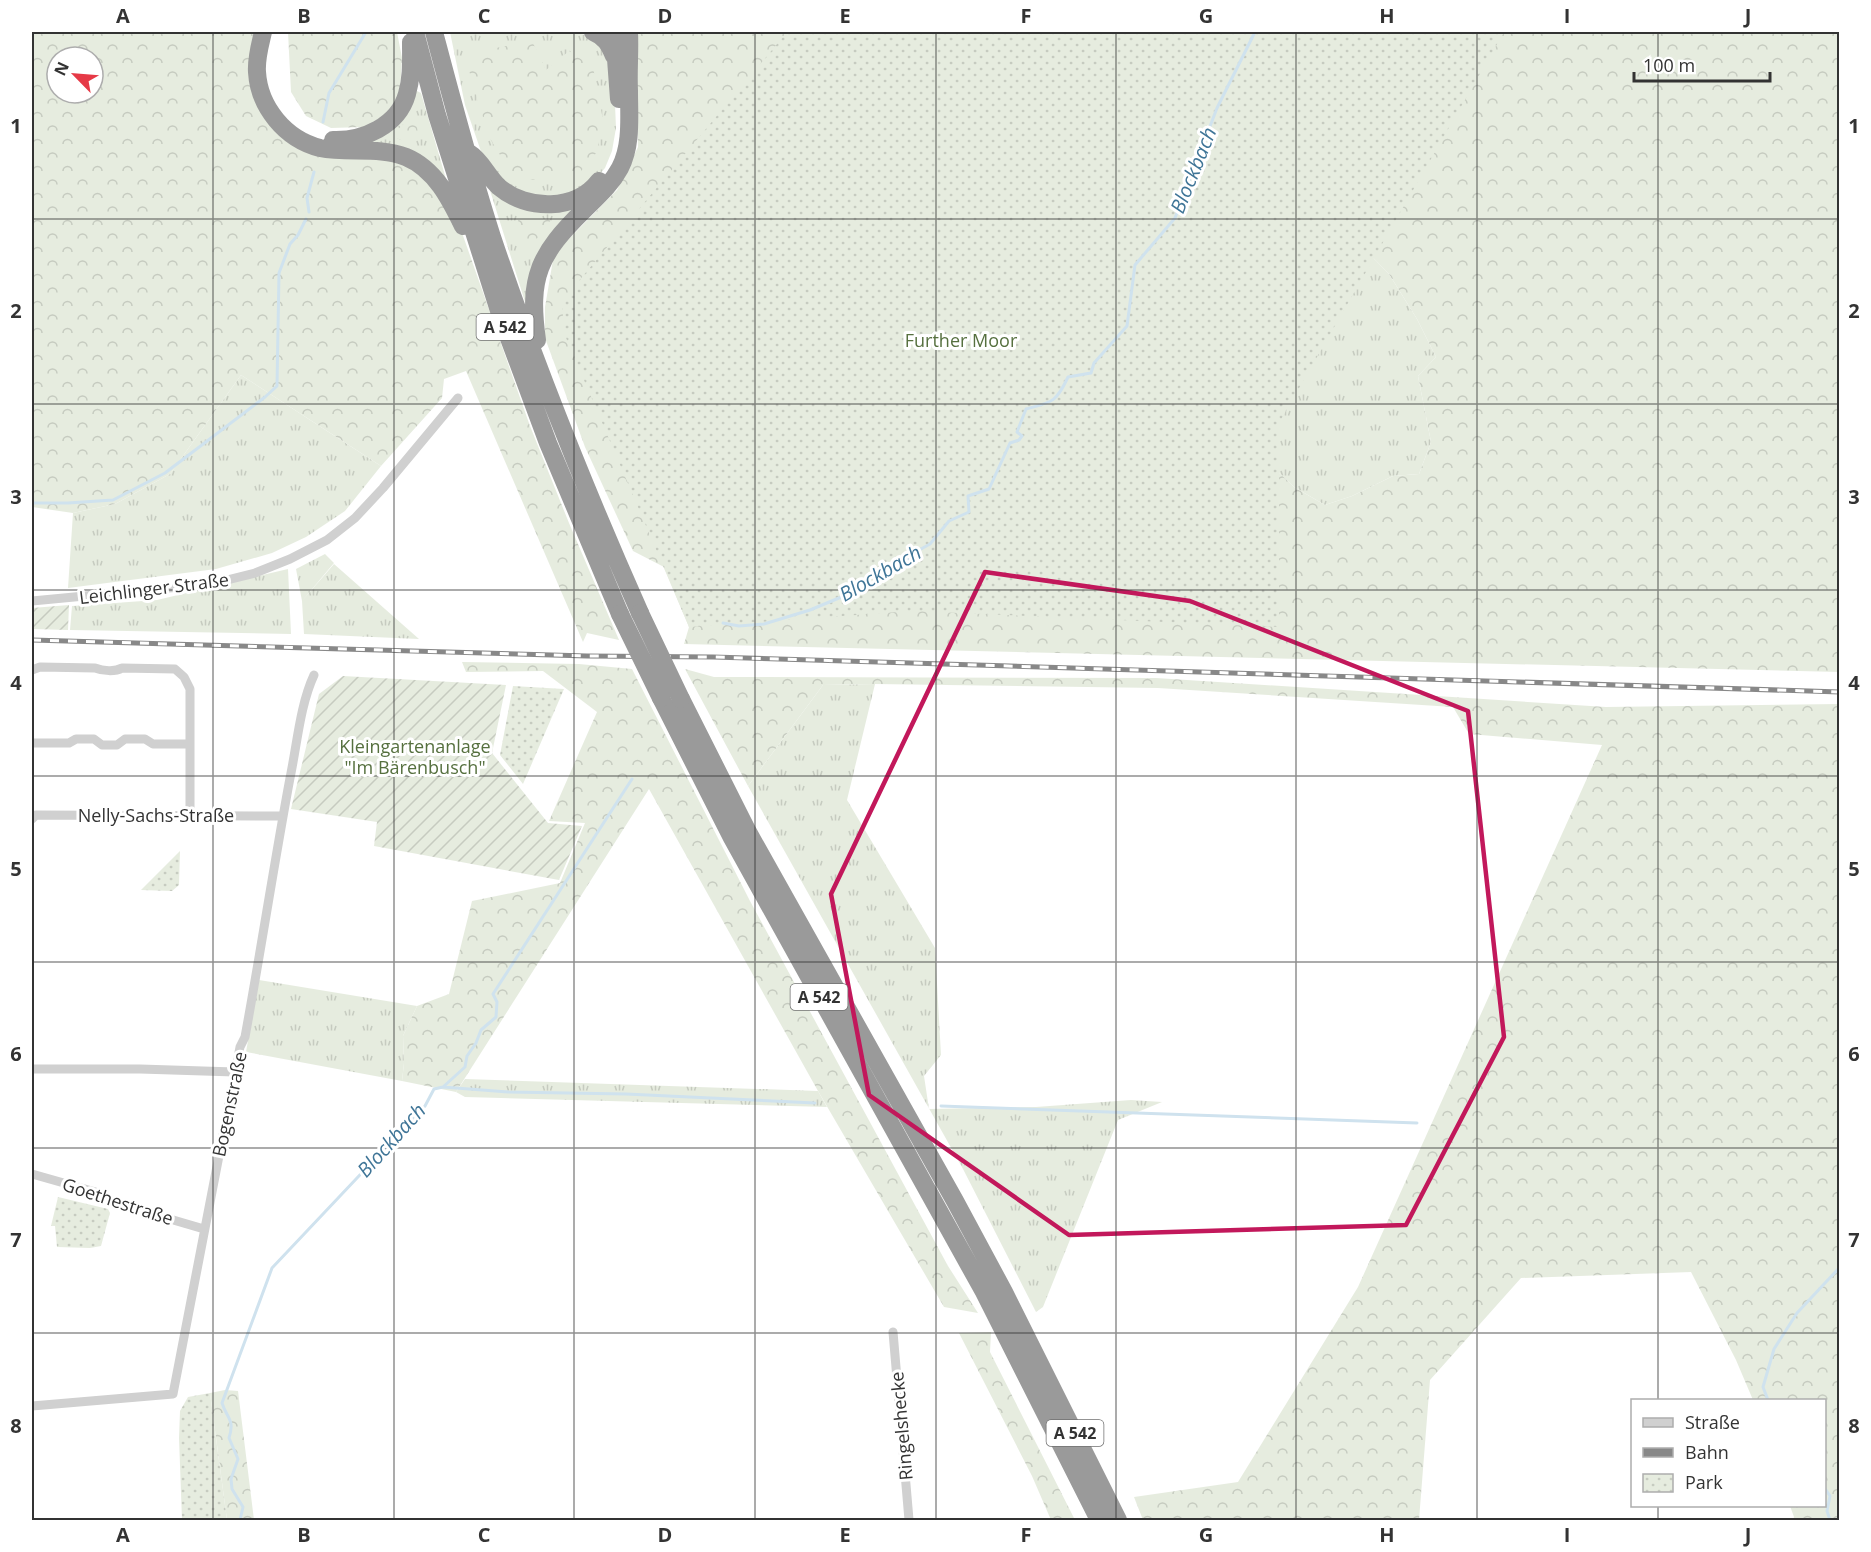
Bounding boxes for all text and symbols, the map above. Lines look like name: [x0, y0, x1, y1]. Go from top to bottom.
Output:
text: A: [116, 2, 130, 29]
text: B: [297, 2, 311, 29]
text: C: [478, 2, 491, 29]
text: D: [658, 2, 672, 29]
text: E: [839, 2, 851, 29]
text: F: [1021, 2, 1031, 29]
text: G: [1199, 2, 1213, 29]
text: H: [1379, 2, 1395, 29]
text: I: [1564, 2, 1570, 29]
text: J: [1743, 2, 1751, 29]
north arrow: [45, 45, 105, 105]
scale bar: [1634, 45, 1770, 83]
text: 100 m: [1643, 53, 1695, 77]
text: N: [49, 58, 74, 79]
text: 1: [10, 112, 22, 139]
text: 1: [1848, 112, 1860, 139]
water label: Blockbach: [1164, 123, 1222, 217]
text: 2: [10, 297, 22, 324]
text: 2: [1848, 297, 1860, 324]
road number: A 542: [476, 314, 534, 340]
park label: Further Moor: [905, 328, 1018, 352]
text: 3: [10, 483, 22, 510]
text: 3: [1848, 483, 1860, 510]
water label: Blockbach: [834, 539, 926, 607]
street label: Leichlinger Straße: [78, 567, 230, 609]
text: 4: [10, 669, 22, 696]
text: 4: [1848, 669, 1860, 696]
park label: Kleingartenanlage "Im Bärenbusch": [339, 734, 491, 779]
street label: Nelly-Sachs-Straße: [78, 803, 234, 827]
text: 5: [10, 855, 22, 882]
text: 5: [1848, 855, 1860, 882]
road number: A 542: [790, 984, 848, 1010]
text: 6: [10, 1040, 22, 1067]
text: 6: [1848, 1040, 1860, 1067]
street label: Bogenstraße: [206, 1049, 252, 1159]
water label: Blockbach: [351, 1097, 431, 1183]
street label: Goethestraße: [59, 1172, 177, 1230]
text: 7: [10, 1226, 22, 1253]
text: 7: [1848, 1226, 1860, 1253]
street label: Ringelshecke: [884, 1371, 918, 1481]
legend: [1631, 1399, 1826, 1507]
text: Straße: [1685, 1410, 1740, 1434]
text: 8: [10, 1412, 22, 1439]
text: 8: [1848, 1412, 1860, 1439]
road number: A 542: [1046, 1420, 1104, 1446]
text: Bahn: [1685, 1440, 1729, 1464]
text: Park: [1685, 1470, 1723, 1494]
text: A: [116, 1521, 130, 1548]
text: B: [297, 1521, 311, 1548]
text: C: [478, 1521, 491, 1548]
text: D: [658, 1521, 672, 1548]
text: E: [839, 1521, 851, 1548]
text: F: [1021, 1521, 1031, 1548]
text: G: [1199, 1521, 1213, 1548]
text: H: [1379, 1521, 1395, 1548]
text: I: [1564, 1521, 1570, 1548]
text: J: [1743, 1521, 1751, 1548]

